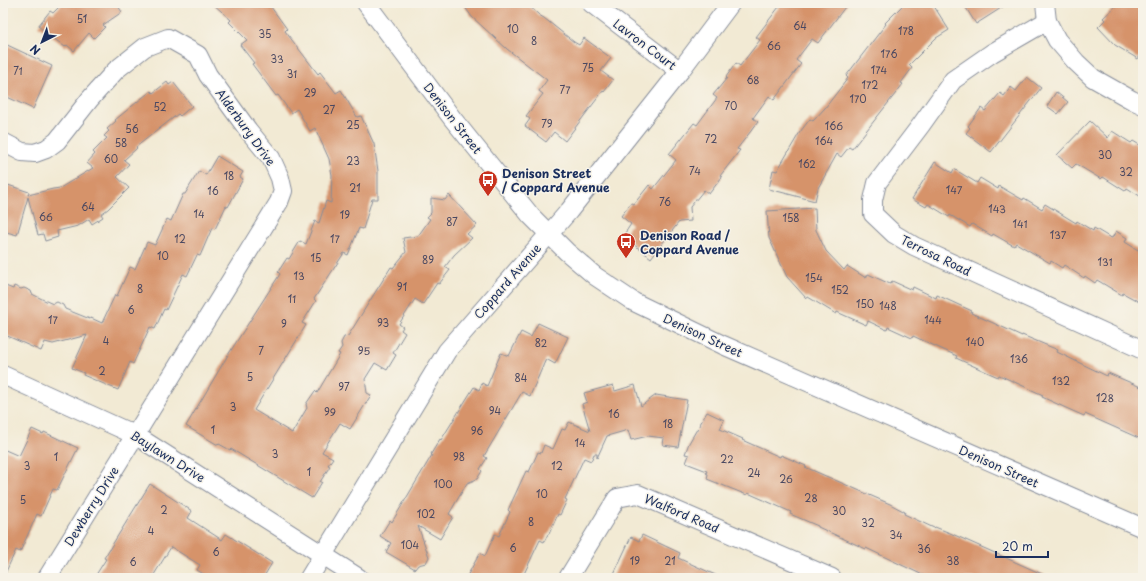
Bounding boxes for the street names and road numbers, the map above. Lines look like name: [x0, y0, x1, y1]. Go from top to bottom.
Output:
street label: Lavron Court: [610, 14, 680, 74]
street label: Denison Street: [420, 79, 487, 157]
street label: Alderbury Drive: [212, 85, 280, 169]
street label: Terrosa Road: [898, 230, 974, 280]
street label: Coppard Avenue: [469, 239, 545, 323]
street label: Denison Street: [660, 309, 746, 361]
street label: Baylawn Drive: [127, 426, 209, 486]
street label: Denison Street: [956, 440, 1042, 492]
street label: Dewberry Drive: [59, 463, 123, 549]
street label: Walford Road: [642, 489, 722, 537]

